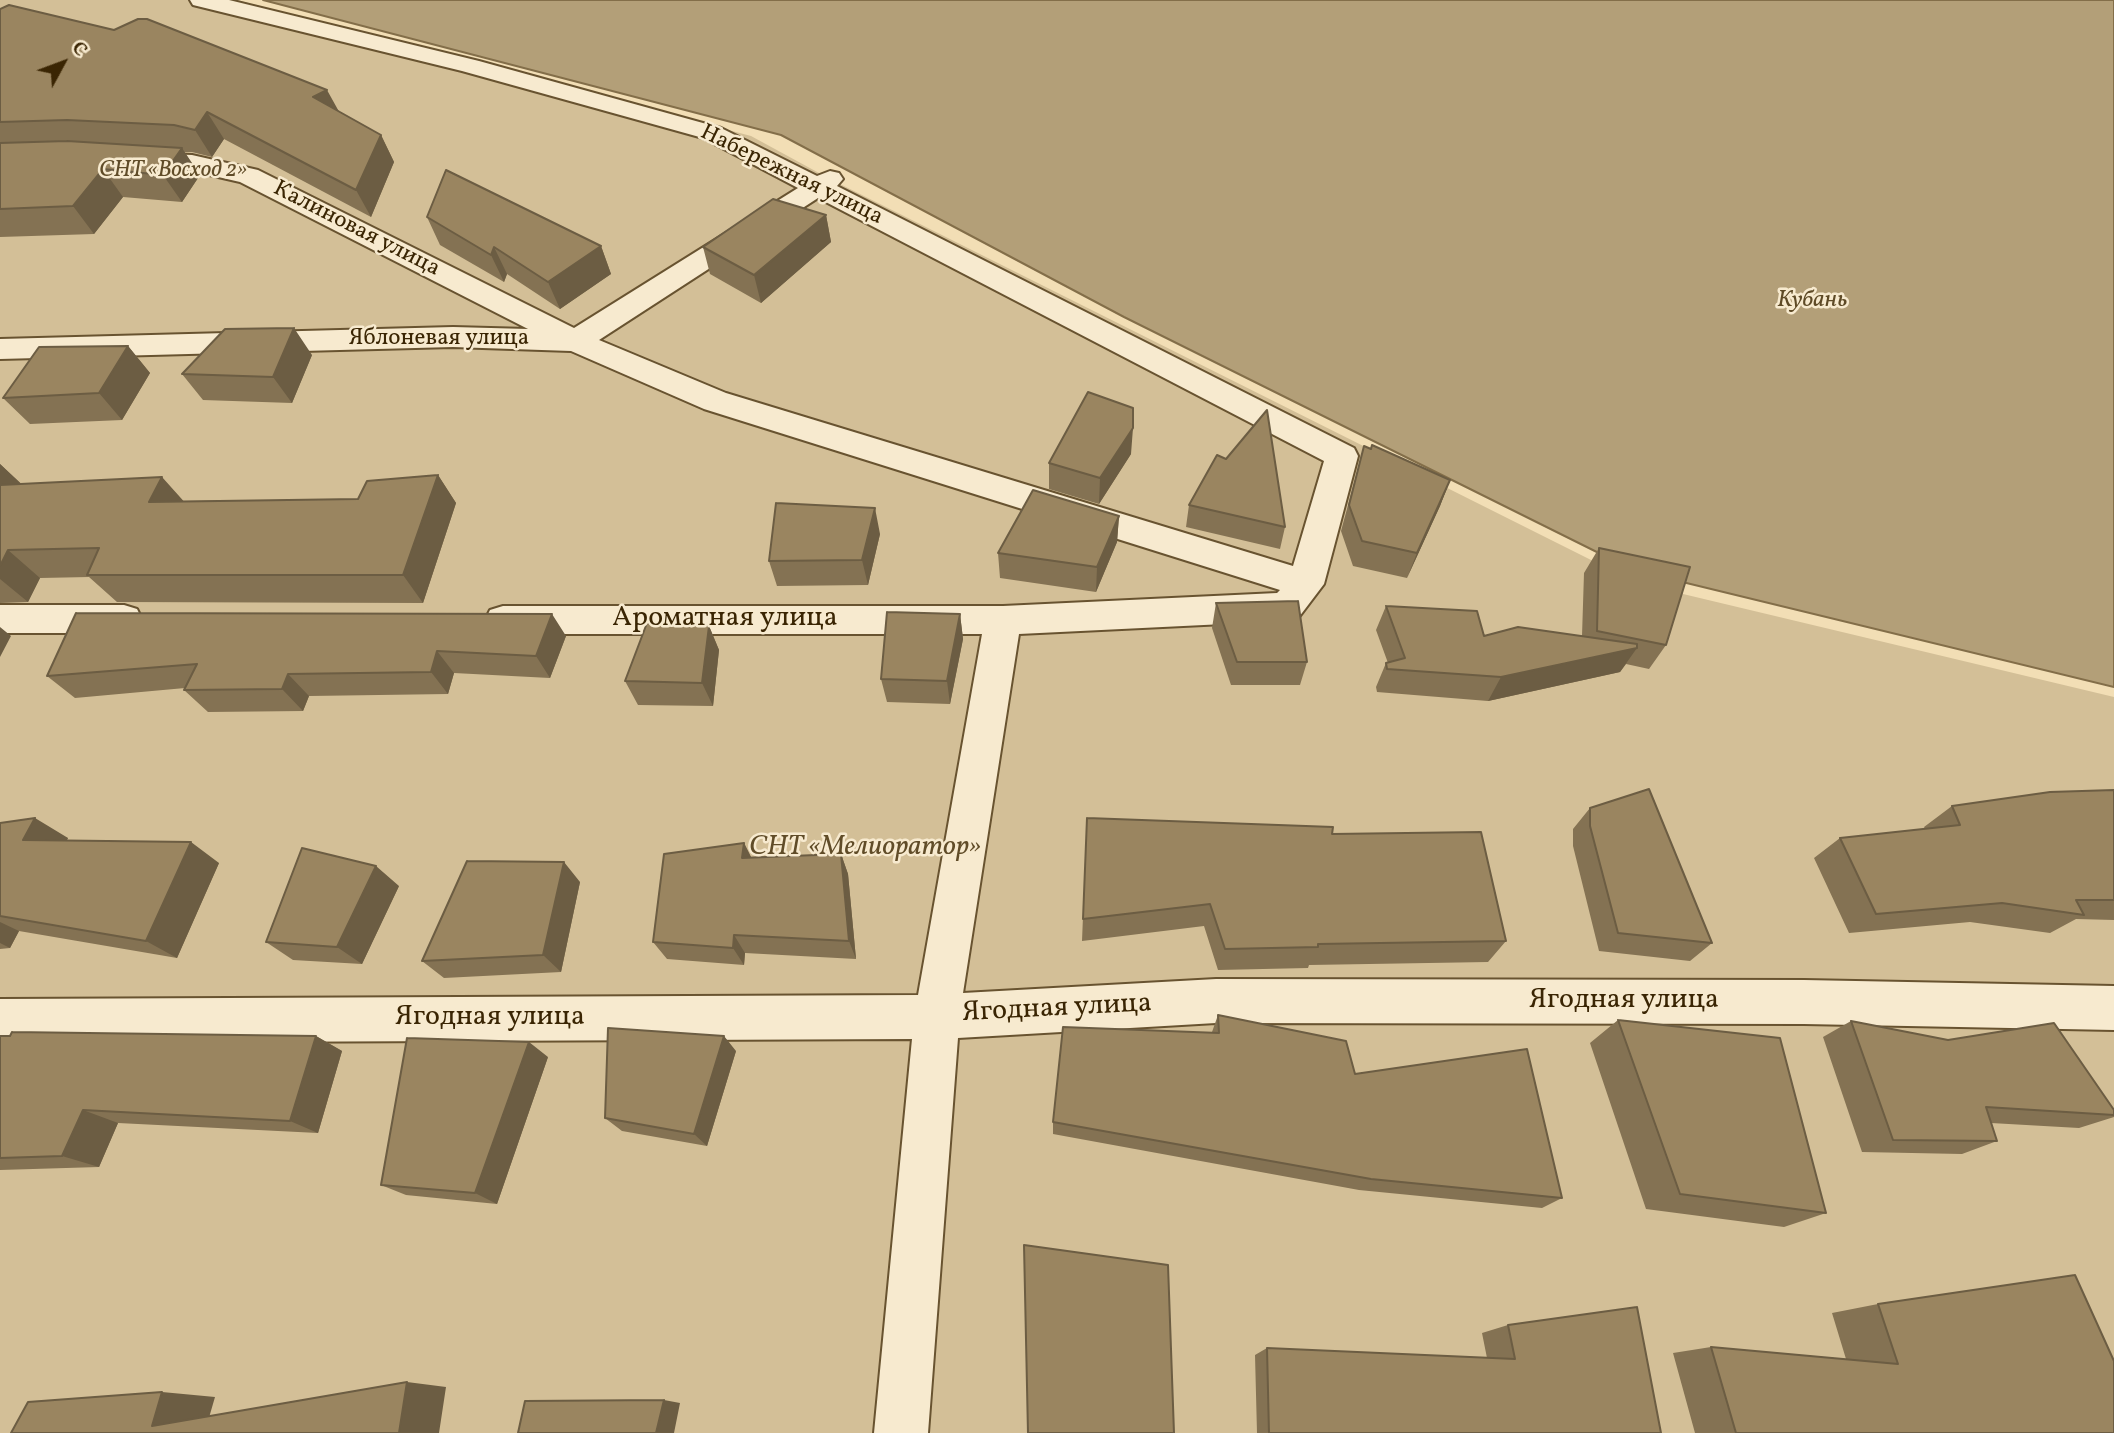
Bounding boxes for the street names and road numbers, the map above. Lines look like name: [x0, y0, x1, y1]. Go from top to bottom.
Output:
street label: Набережная улица: [695, 120, 887, 232]
street label: Калиновая улица: [268, 176, 444, 284]
street label: Яблоневая улица: [349, 326, 529, 354]
street label: Ароматная улица: [612, 603, 838, 637]
street label: Ягодная улица: [1529, 985, 1719, 1019]
street label: Ягодная улица: [961, 988, 1153, 1032]
street label: Ягодная улица: [395, 1002, 585, 1036]

